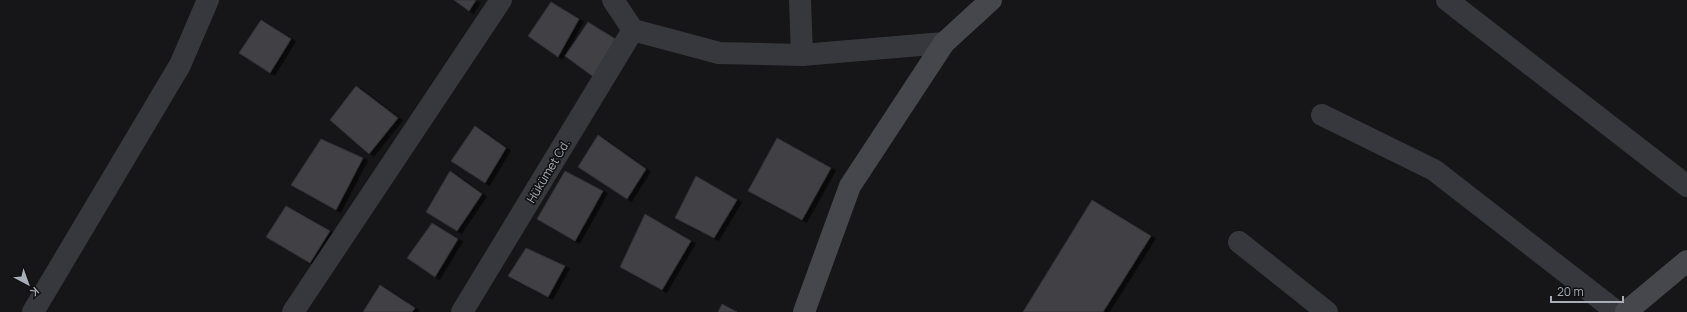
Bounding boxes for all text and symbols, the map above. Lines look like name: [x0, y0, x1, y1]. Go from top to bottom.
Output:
street label: Hükümet Cd.: [522, 136, 574, 206]
north arrow: [8, 264, 48, 304]
scale bar: [1551, 278, 1623, 304]
text: 20 m: [1557, 283, 1584, 300]
text: K: [27, 284, 42, 300]

